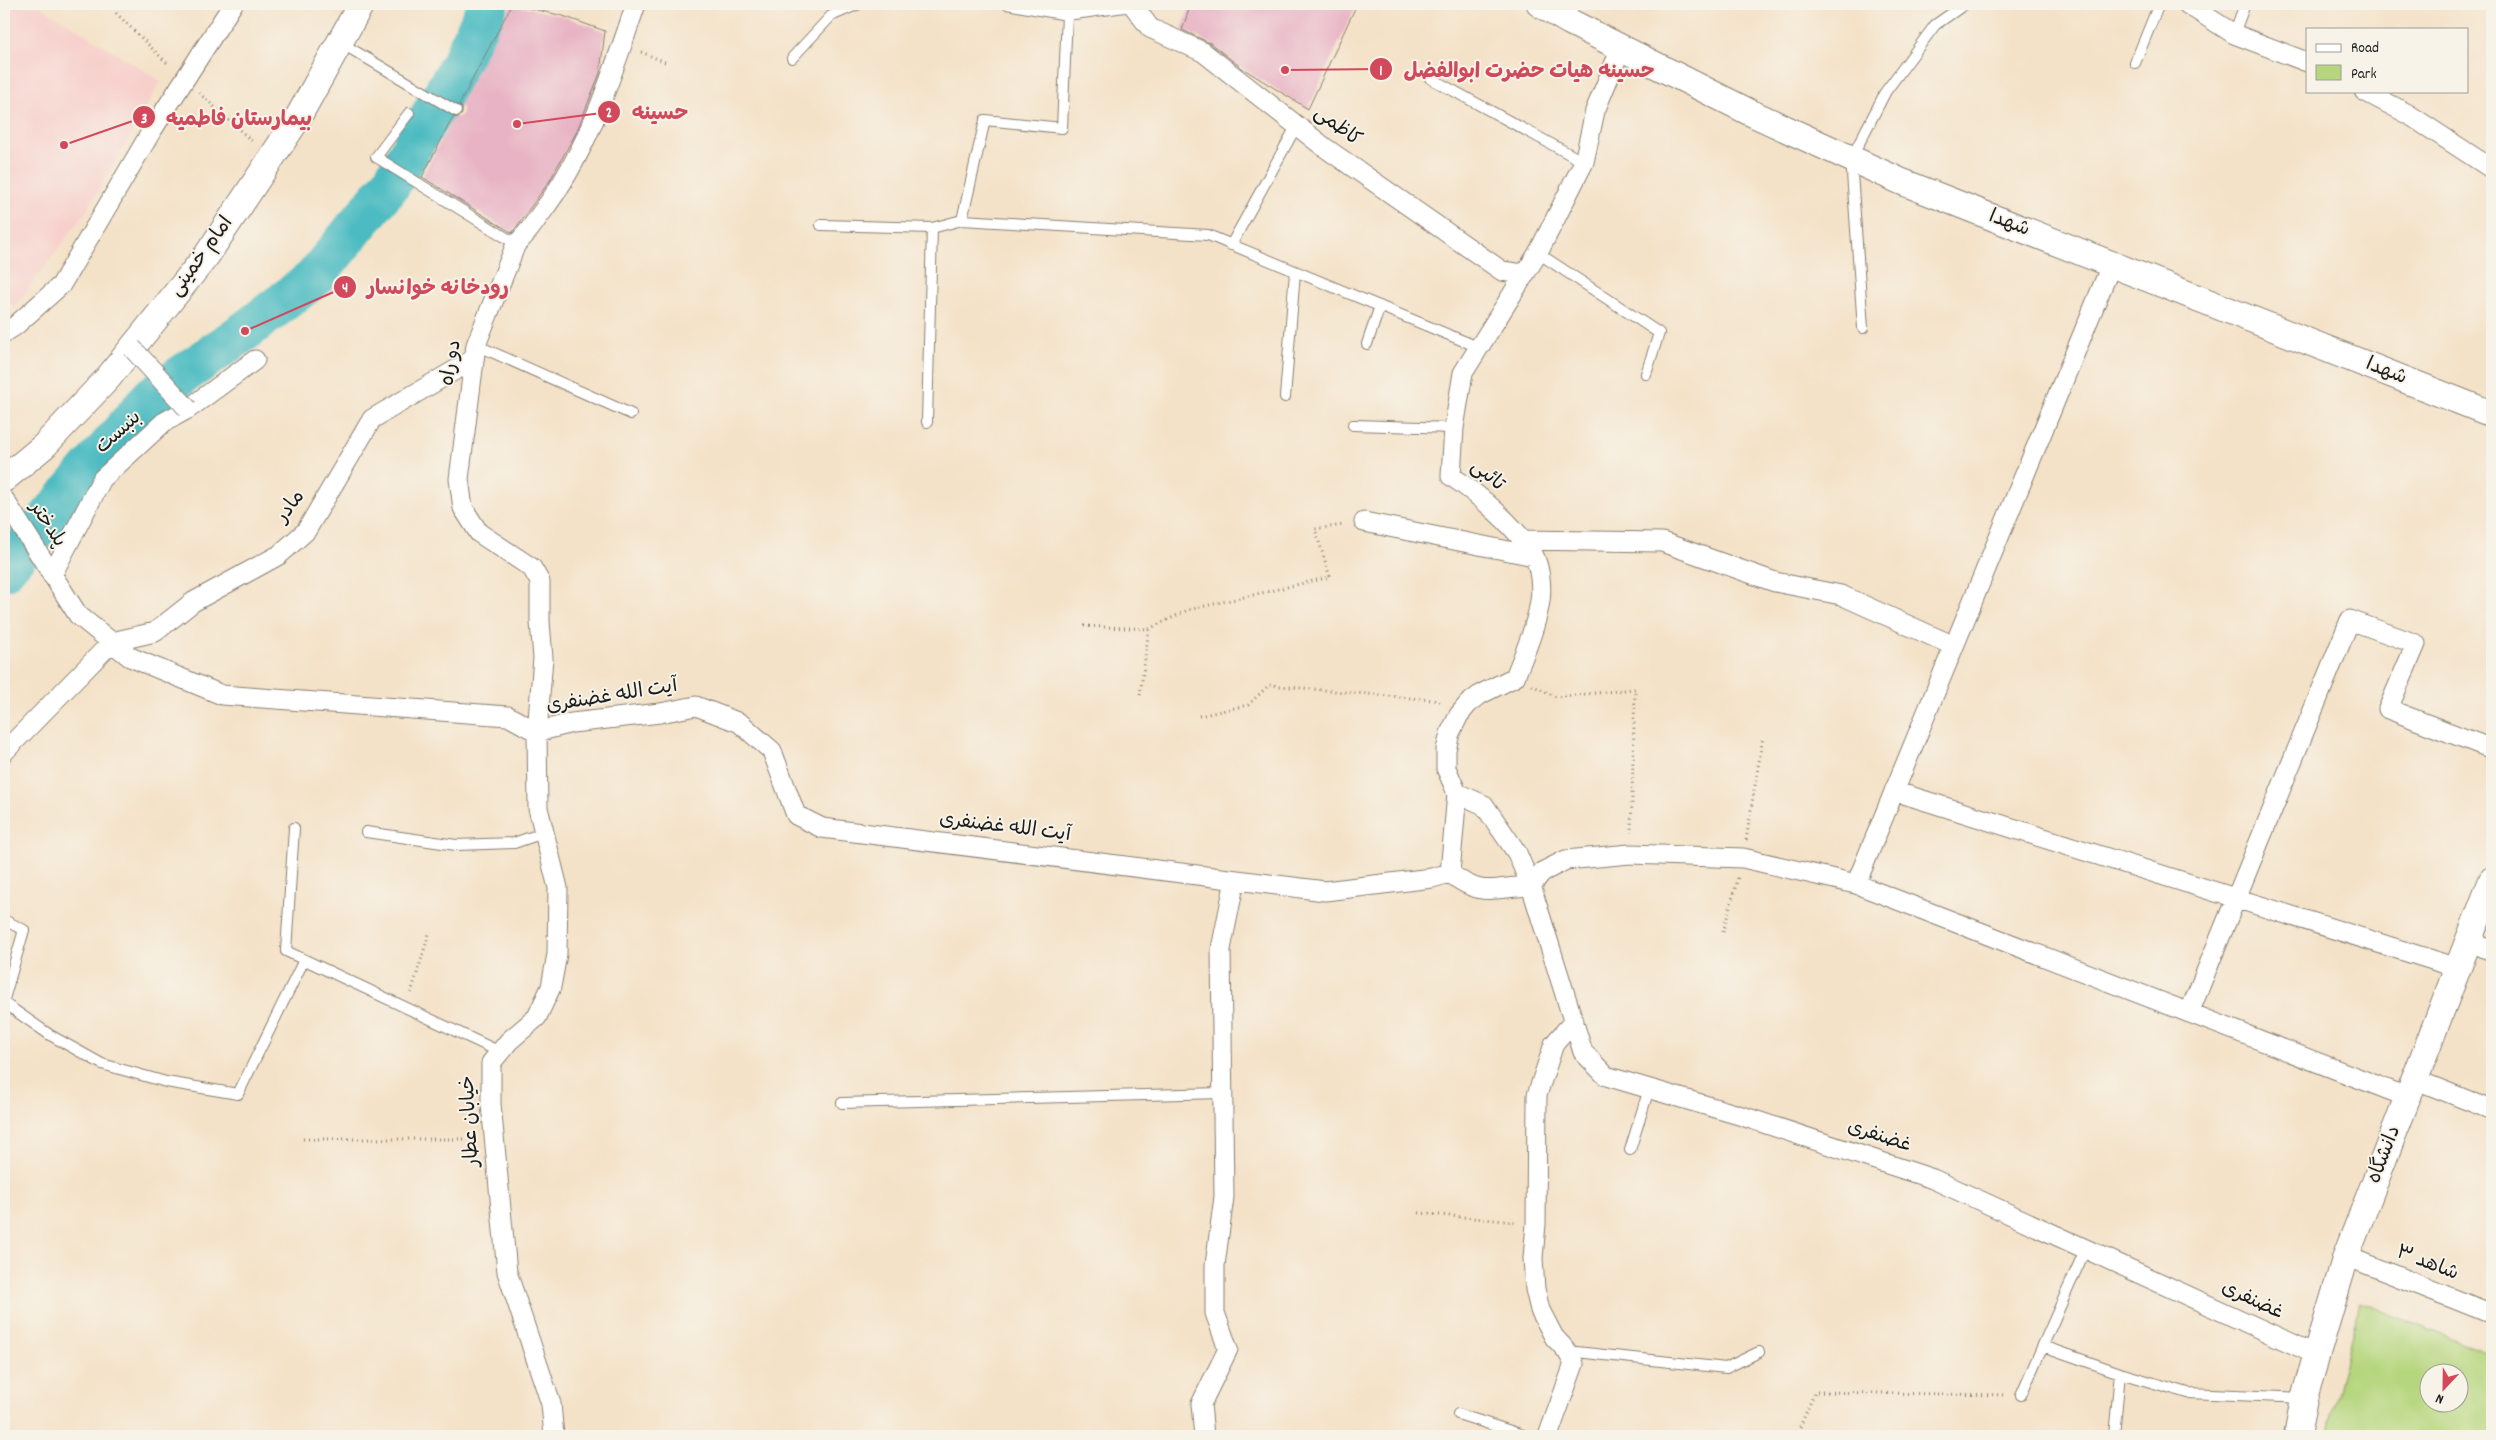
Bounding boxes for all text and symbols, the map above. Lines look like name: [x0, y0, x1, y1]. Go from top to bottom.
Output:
legend: [2306, 28, 2468, 92]
text: Road: [2351, 38, 2379, 60]
callout: حسینه هیات حضرت ابوالفضل: [1369, 51, 1665, 87]
text: حسینه هیات حضرت ابوالفضل: [1403, 58, 1655, 88]
text: 1: [1379, 61, 1383, 83]
text: Park: [2351, 64, 2377, 86]
callout: حسینه: [597, 94, 698, 130]
callout: بیمارستان فاطمیه: [131, 99, 323, 135]
text: حسینه: [632, 100, 688, 130]
street label: کاظمی: [1307, 100, 1367, 154]
text: 2: [606, 103, 612, 125]
text: بیمارستان فاطمیه: [166, 106, 312, 136]
text: 3: [141, 109, 148, 131]
street label: شهدا: [1984, 203, 2034, 245]
street label: امام خمینی: [163, 211, 241, 303]
callout: رودخانه خوانسار: [332, 269, 519, 305]
text: رودخانه خوانسار: [365, 275, 509, 305]
text: 4: [342, 278, 348, 300]
street label: دو راه: [434, 338, 470, 388]
street label: شهدا: [2361, 351, 2411, 393]
street label: بنبست: [90, 405, 148, 461]
street label: تائبی: [1464, 453, 1510, 499]
street label: مادر: [268, 485, 312, 531]
street label: پلدختر: [21, 495, 72, 553]
street label: آیت الله غضنفری: [544, 673, 681, 721]
street label: آیت الله غضنفری: [938, 806, 1073, 850]
street label: خیابان عطار: [455, 1075, 487, 1169]
street label: غضنفری: [1843, 1114, 1915, 1160]
street label: دانشگاه: [2361, 1122, 2409, 1188]
street label: شاهد ۳: [2392, 1239, 2462, 1289]
street label: غضنفری: [2216, 1274, 2288, 1328]
north arrow: [2418, 1362, 2468, 1412]
text: N: [2433, 1388, 2447, 1409]

